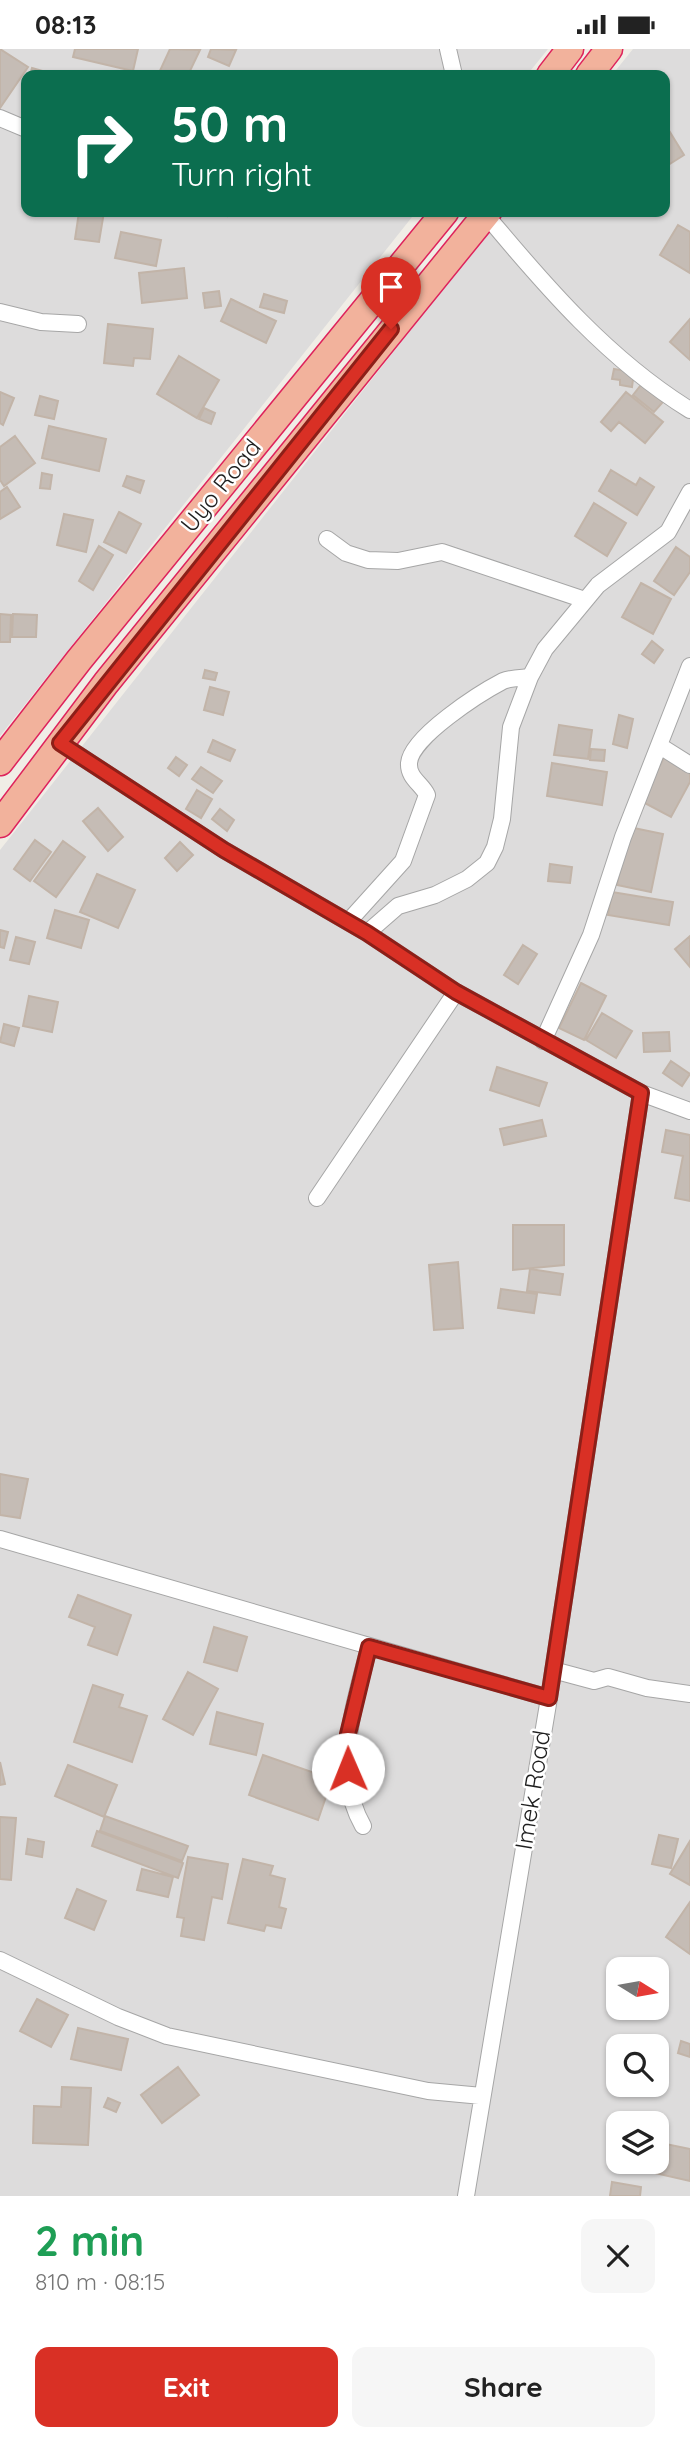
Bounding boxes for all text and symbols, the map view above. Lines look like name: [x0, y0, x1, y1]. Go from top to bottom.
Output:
text: 08:13: [35, 8, 96, 41]
text: 50 m: [171, 93, 288, 154]
icon: right: [56, 98, 147, 189]
text: Turn right: [171, 154, 312, 194]
pin: [361, 257, 421, 329]
icon: arrive: [372, 268, 410, 306]
street label: Uyo Road: [174, 433, 267, 538]
street label: Imek Road: [508, 1728, 556, 1852]
position arrow: [311, 1732, 385, 1806]
north arrow: [606, 1957, 668, 2019]
map controls: [606, 1957, 669, 2174]
button: search: [606, 2034, 669, 2097]
button: layers: [606, 2111, 669, 2174]
text: 2 min: [35, 2214, 144, 2267]
button: close: [581, 2219, 655, 2293]
text: 810 m · 08:15: [35, 2267, 165, 2296]
button: Exit: [35, 2347, 338, 2427]
button: Share: [352, 2347, 655, 2427]

